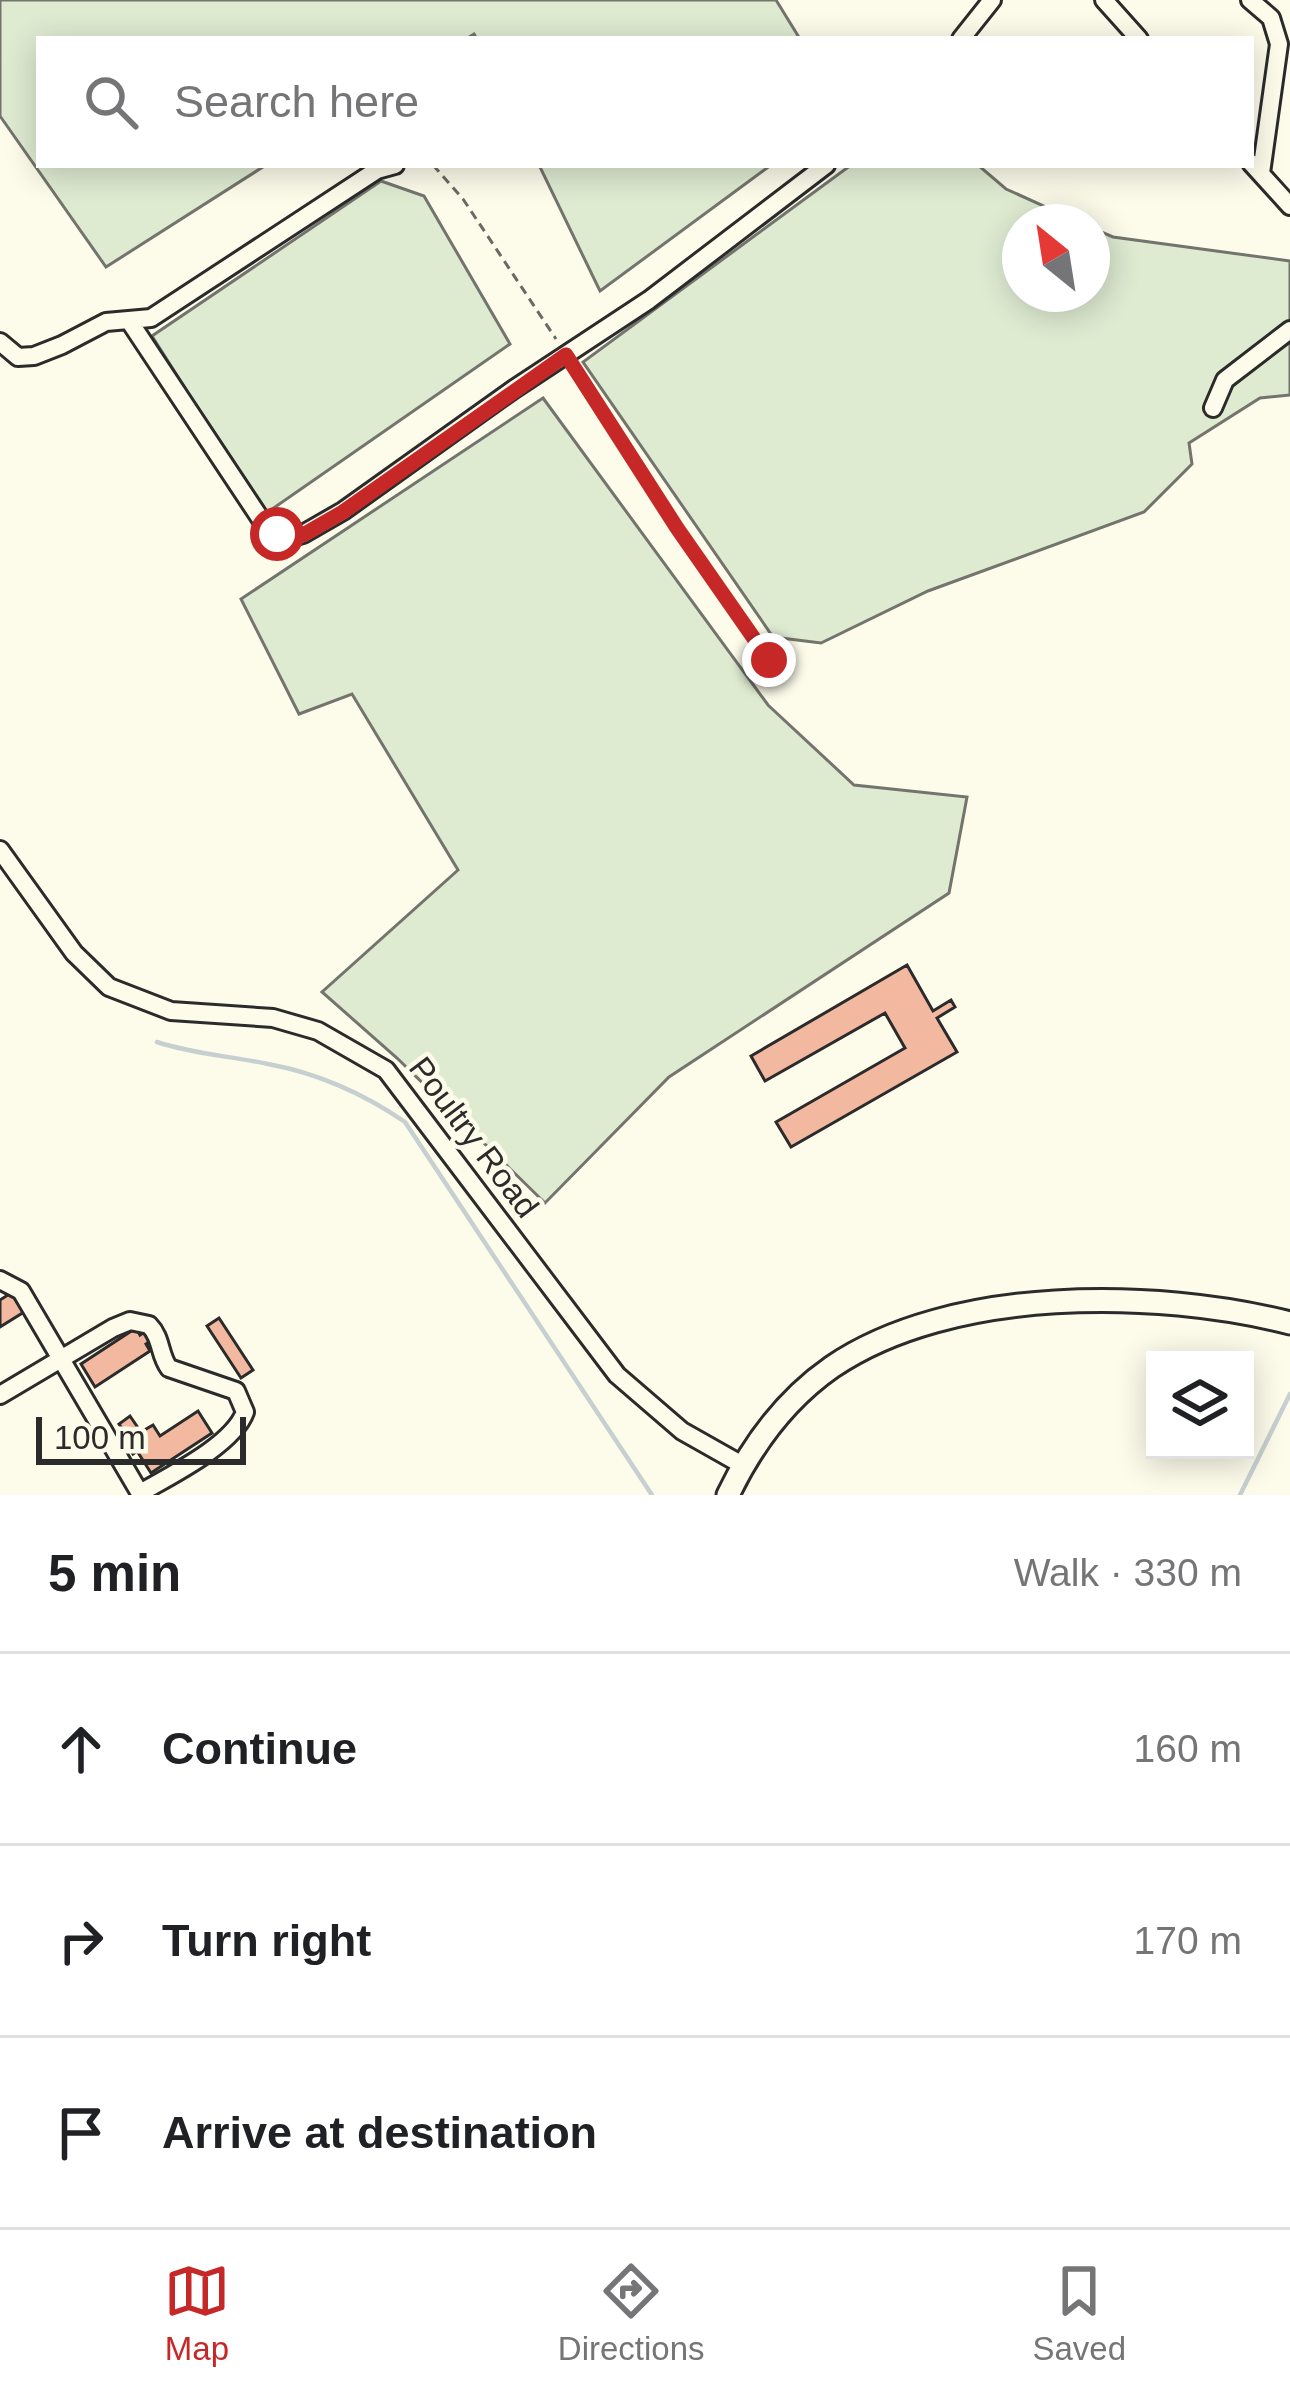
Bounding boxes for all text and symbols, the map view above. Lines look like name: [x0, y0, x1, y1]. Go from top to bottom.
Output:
search box: [36, 36, 1254, 168]
icon: search: [78, 69, 144, 135]
text: Search here: [174, 76, 419, 127]
north arrow: [1002, 204, 1110, 312]
route start: [250, 507, 304, 561]
route end: [742, 633, 796, 687]
street label: Poultry Road: [402, 1050, 546, 1224]
map controls: [1146, 1351, 1254, 1459]
button: layers: [1146, 1351, 1254, 1459]
scale bar: [36, 1411, 246, 1464]
text: 100 m: [54, 1419, 146, 1456]
text: 5 min: [48, 1545, 181, 1602]
text: Walk · 330 m: [1014, 1551, 1242, 1594]
icon: ahead: [48, 1716, 114, 1782]
text: Continue: [162, 1723, 357, 1774]
text: 160 m: [1134, 1727, 1242, 1770]
icon: right: [48, 1908, 114, 1974]
text: Turn right: [162, 1915, 371, 1966]
text: 170 m: [1134, 1919, 1242, 1962]
icon: arrive: [48, 2100, 114, 2166]
text: Arrive at destination: [162, 2107, 597, 2158]
tab: Map: [164, 2258, 230, 2368]
tab: Directions: [558, 2258, 705, 2368]
tab: Saved: [1032, 2258, 1126, 2368]

